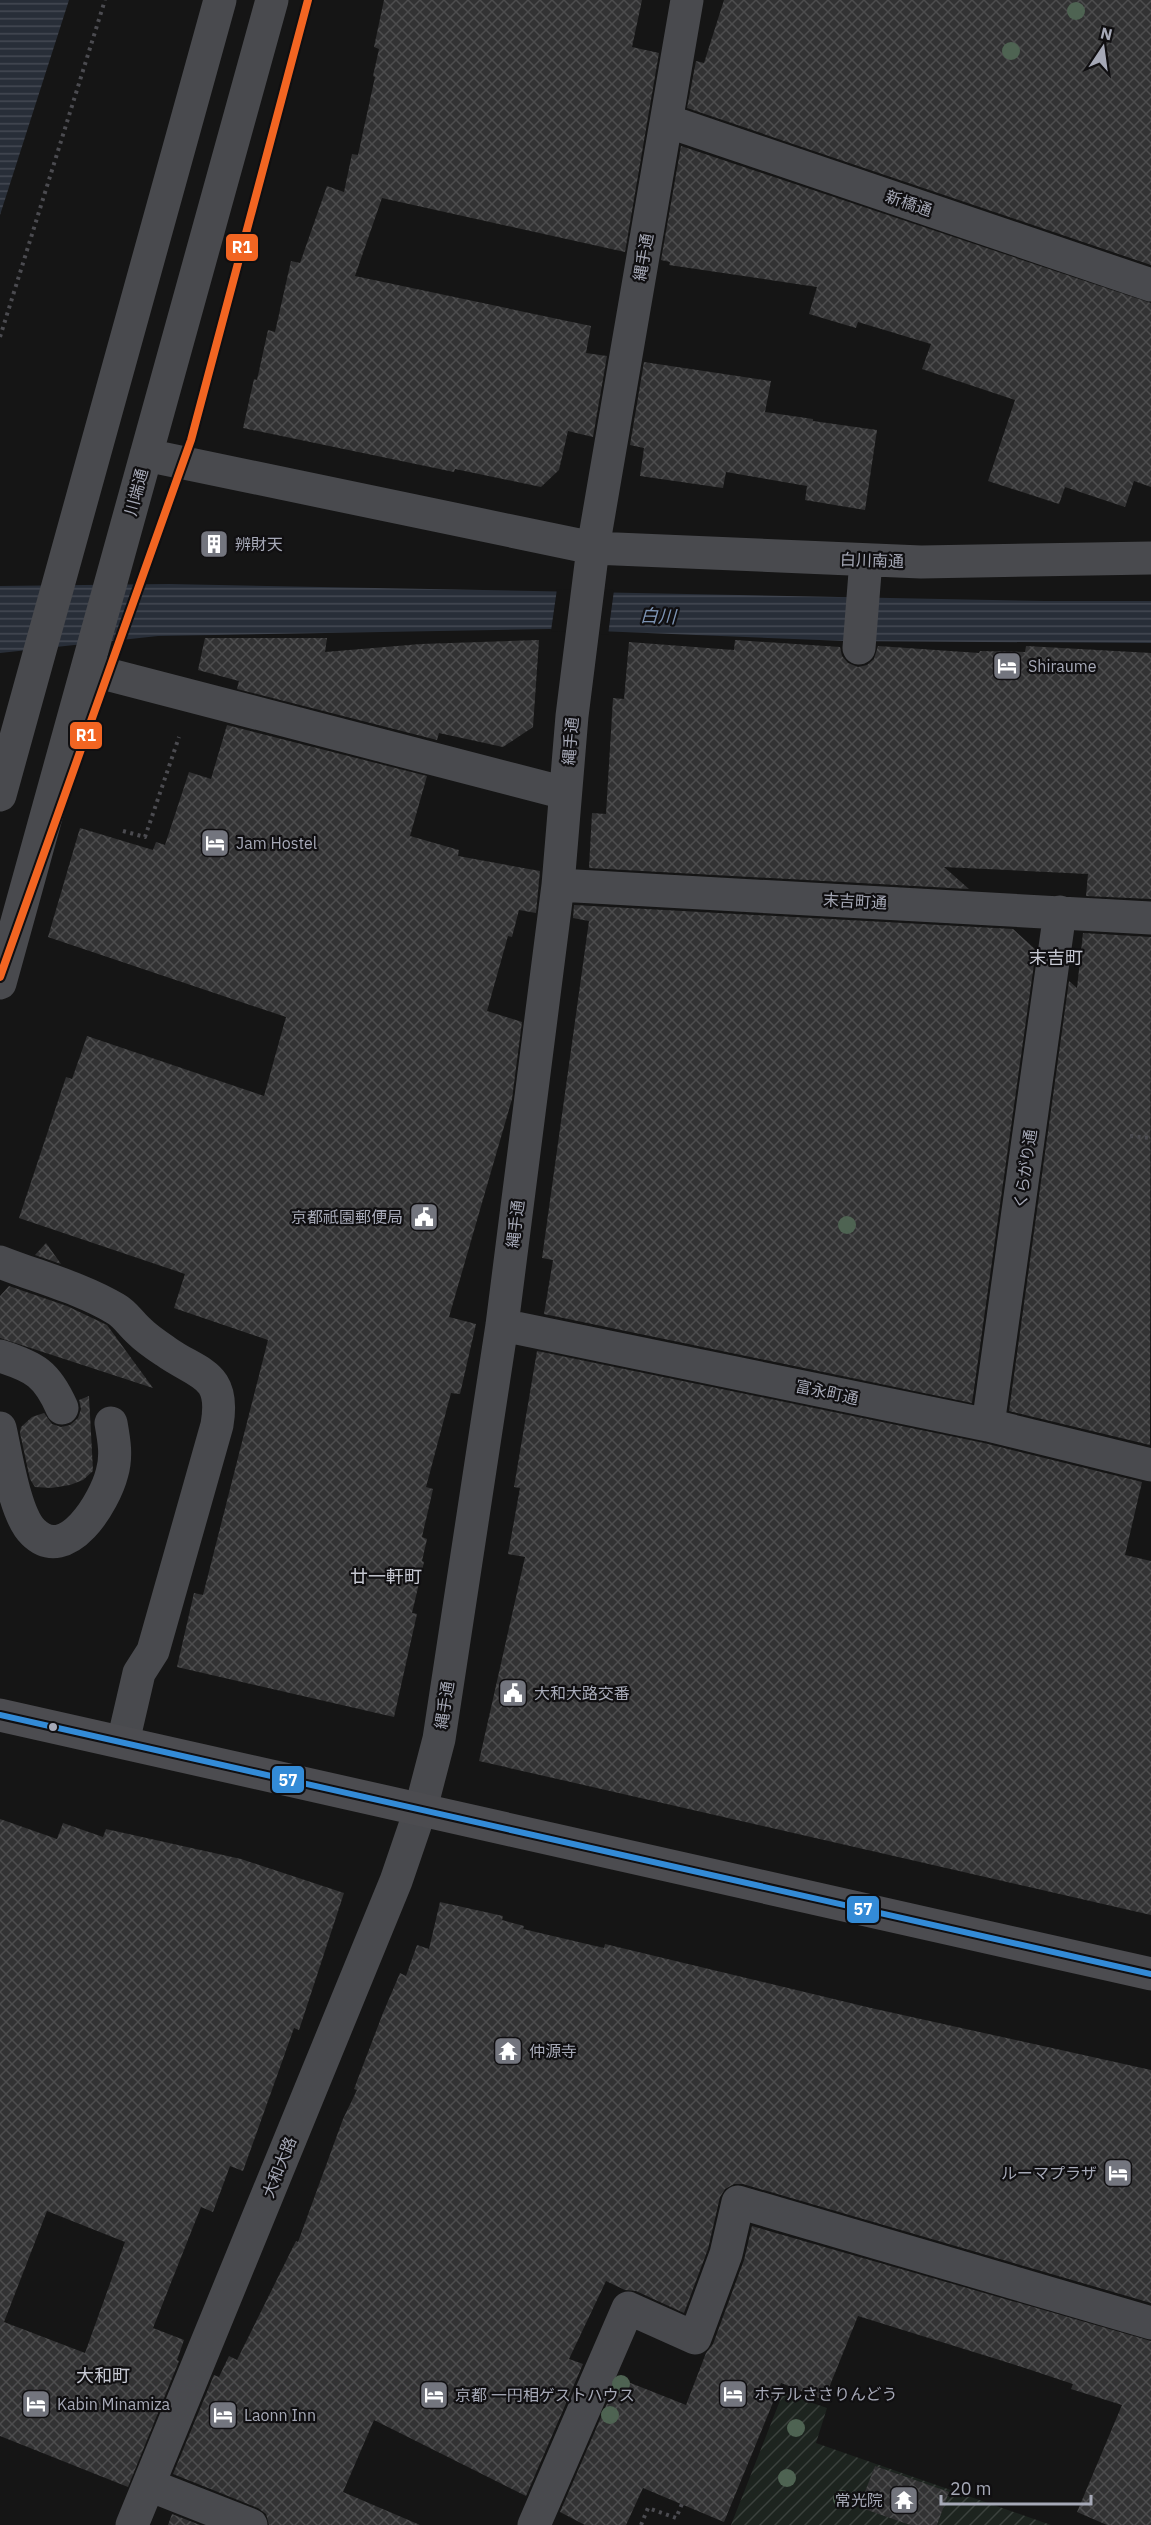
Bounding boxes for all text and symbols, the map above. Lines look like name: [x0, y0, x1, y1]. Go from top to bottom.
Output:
north arrow: [1073, 18, 1133, 78]
text: N: [1098, 22, 1114, 44]
street label: 新橋通: [883, 186, 935, 220]
street label: 縄手通: [629, 232, 657, 282]
line badge: R1: [225, 233, 259, 262]
text: R1: [232, 237, 253, 257]
street label: 川端通: [120, 466, 152, 518]
building icon: 辨財天: [198, 528, 230, 560]
place label: 辨財天: [235, 534, 283, 554]
street label: 白川南通: [840, 549, 904, 571]
water label: 白川: [640, 604, 678, 628]
hotel icon: Shiraume: [991, 650, 1023, 682]
place label: Shiraume: [1028, 656, 1097, 676]
street label: 縄手通: [558, 716, 582, 766]
line badge: R1: [69, 721, 103, 750]
text: R1: [76, 725, 97, 745]
hotel icon: Jam Hostel: [199, 827, 231, 859]
place label: Jam Hostel: [236, 833, 317, 853]
street label: 末吉町通: [823, 889, 887, 913]
district label: 末吉町: [1029, 946, 1083, 969]
street label: くらがり通: [1010, 1128, 1040, 1210]
street label: 縄手通: [502, 1199, 528, 1249]
public building icon: 京都祇園郵便局: [408, 1201, 440, 1233]
place label: 京都祇園郵便局: [291, 1207, 403, 1227]
street label: 富永町通: [794, 1376, 860, 1408]
district label: 廿一軒町: [350, 1565, 422, 1588]
public building icon: 大和大路交番: [497, 1677, 529, 1709]
street label: 縄手通: [430, 1680, 458, 1730]
place label: 大和大路交番: [534, 1683, 630, 1703]
unlabelled marker: [47, 1721, 59, 1733]
line badge: 57: [271, 1765, 305, 1794]
text: 57: [278, 1770, 298, 1790]
line badge: 57: [846, 1895, 880, 1924]
text: 57: [853, 1899, 873, 1919]
temple icon: 仲源寺: [492, 2035, 524, 2067]
place label: 仲源寺: [529, 2041, 577, 2061]
street label: 大和大路: [258, 2134, 300, 2200]
hotel icon: ルーマプラザ: [1102, 2157, 1134, 2189]
place label: ルーマプラザ: [1001, 2163, 1097, 2183]
district label: 大和町: [76, 2364, 130, 2387]
hotel icon: ホテルささりんどう: [717, 2378, 749, 2410]
hotel icon: 京都 一円相ゲストハウス: [418, 2379, 450, 2411]
place label: ホテルささりんどう: [754, 2384, 898, 2404]
place label: 京都 一円相ゲストハウス: [455, 2385, 635, 2405]
hotel icon: Kabin Minamiza: [20, 2388, 52, 2420]
place label: Kabin Minamiza: [57, 2394, 171, 2414]
hotel icon: Laonn Inn: [207, 2399, 239, 2431]
place label: Laonn Inn: [244, 2405, 316, 2425]
scale bar: [941, 2468, 1091, 2506]
text: 20 m: [950, 2477, 992, 2500]
temple icon: 常光院: [888, 2484, 920, 2516]
place label: 常光院: [835, 2490, 883, 2510]

